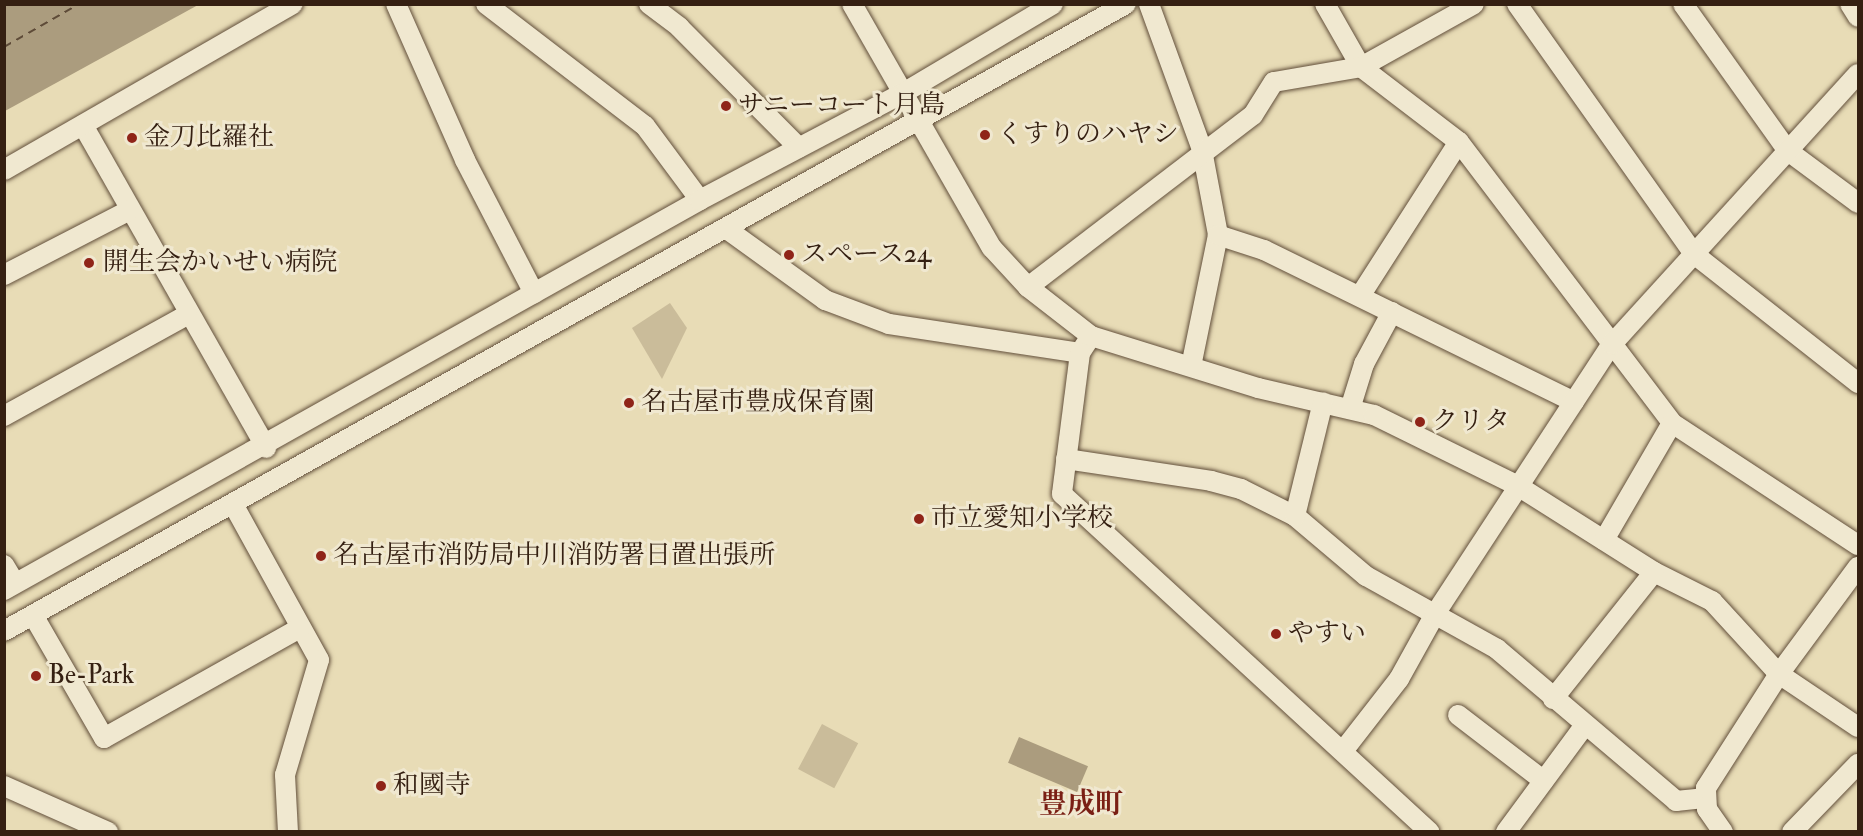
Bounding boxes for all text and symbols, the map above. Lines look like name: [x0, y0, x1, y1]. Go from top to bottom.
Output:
place label: サニーコート月島: [738, 90, 946, 122]
marker: サニーコート月島: [719, 99, 733, 113]
place label: くすりのハヤシ: [997, 119, 1179, 151]
place label: 金刀比羅社: [144, 122, 274, 154]
marker: くすりのハヤシ: [978, 128, 992, 142]
marker: 金刀比羅社: [125, 131, 139, 145]
place label: スペース24: [801, 239, 932, 271]
place label: 開生会かいせい病院: [103, 247, 337, 279]
marker: スペース24: [782, 248, 796, 262]
marker: 開生会かいせい病院: [80, 254, 98, 272]
place label: 名古屋市豊成保育園: [641, 387, 875, 419]
marker: 名古屋市豊成保育園: [622, 396, 636, 410]
place label: クリタ: [1432, 406, 1510, 438]
marker: クリタ: [1413, 415, 1427, 429]
place label: 市立愛知小学校: [931, 503, 1113, 535]
marker: 市立愛知小学校: [912, 512, 926, 526]
place label: 名古屋市消防局中川消防署日置出張所: [333, 540, 775, 572]
marker: 名古屋市消防局中川消防署日置出張所: [314, 549, 328, 563]
place label: やすい: [1288, 618, 1366, 650]
marker: やすい: [1269, 627, 1283, 641]
place label: Be-Park: [48, 660, 134, 692]
marker: Be-Park: [29, 669, 43, 683]
place label: 和國寺: [393, 770, 471, 802]
marker: 和國寺: [374, 779, 388, 793]
district label: 豊成町: [1039, 788, 1123, 822]

